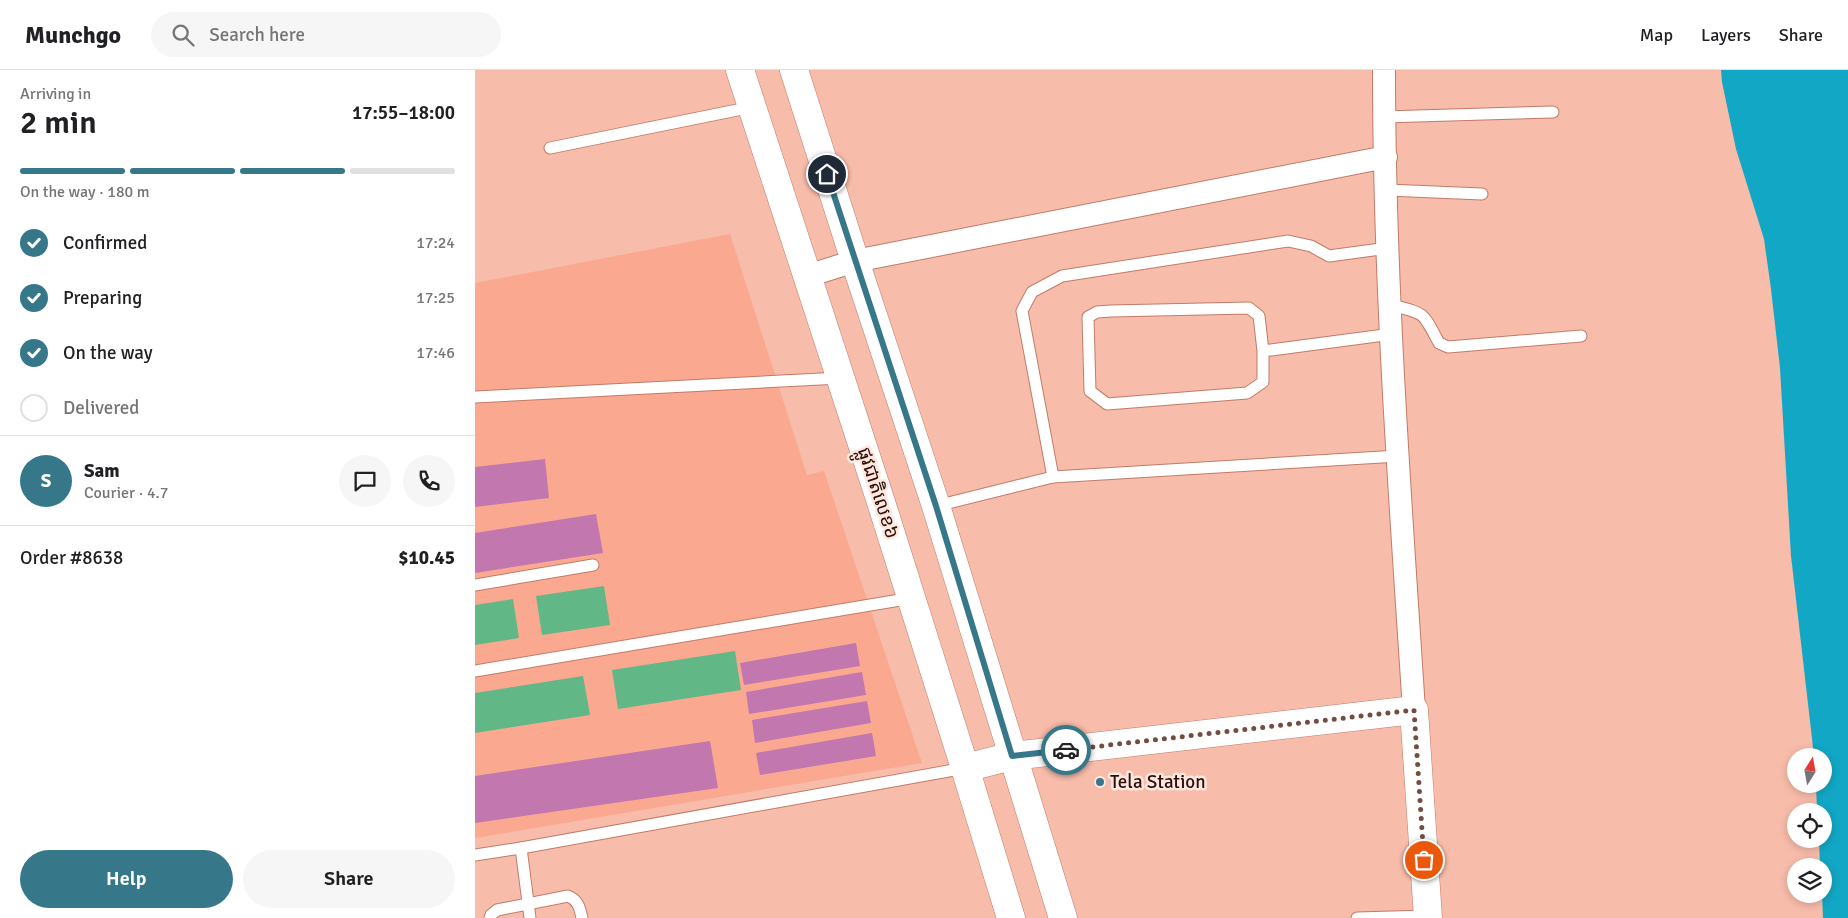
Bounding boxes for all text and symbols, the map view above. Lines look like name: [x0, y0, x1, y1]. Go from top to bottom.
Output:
search box: [151, 12, 501, 57]
text: Munchgo: [25, 20, 121, 50]
icon: search: [169, 21, 197, 49]
text: Search here: [209, 23, 305, 47]
text: Map: [1640, 24, 1673, 46]
text: Layers: [1701, 24, 1751, 46]
text: Share: [1779, 24, 1823, 46]
text: Arriving in: [20, 84, 91, 104]
text: 17:55–18:00: [352, 101, 455, 125]
text: 2 min: [20, 103, 97, 142]
pin: [806, 153, 848, 195]
icon: home: [813, 160, 841, 188]
text: On the way · 180 m: [20, 182, 150, 202]
icon: check: [20, 229, 48, 257]
text: Confirmed: [63, 231, 147, 255]
text: 17:24: [416, 233, 455, 253]
icon: check: [20, 284, 48, 312]
text: Preparing: [63, 286, 142, 310]
text: 17:25: [416, 288, 455, 308]
icon: check: [20, 339, 48, 367]
text: On the way: [63, 341, 153, 365]
text: 17:46: [416, 343, 455, 363]
text: Delivered: [63, 396, 139, 420]
street label: ផ្លូវជាតិលេខ៦: [847, 444, 904, 543]
button: chat: [339, 455, 391, 507]
button: phone: [403, 455, 455, 507]
text: Sam: [84, 459, 120, 483]
text: S: [41, 469, 51, 493]
text: Courier · 4.7: [84, 483, 168, 503]
text: Order #8638: [20, 546, 123, 570]
text: $10.45: [398, 546, 455, 570]
courier: [1041, 725, 1091, 775]
icon: car: [1052, 736, 1080, 764]
north arrow: [1787, 748, 1833, 792]
map controls: [1787, 748, 1832, 903]
place label: Tela Station: [1110, 770, 1206, 794]
marker: Tela Station: [1094, 776, 1106, 788]
button: locate: [1787, 803, 1832, 848]
pin: [1403, 839, 1445, 881]
icon: bag: [1410, 846, 1438, 874]
button: Help: [20, 850, 233, 908]
button: Share: [243, 850, 455, 908]
button: layers: [1787, 858, 1832, 903]

